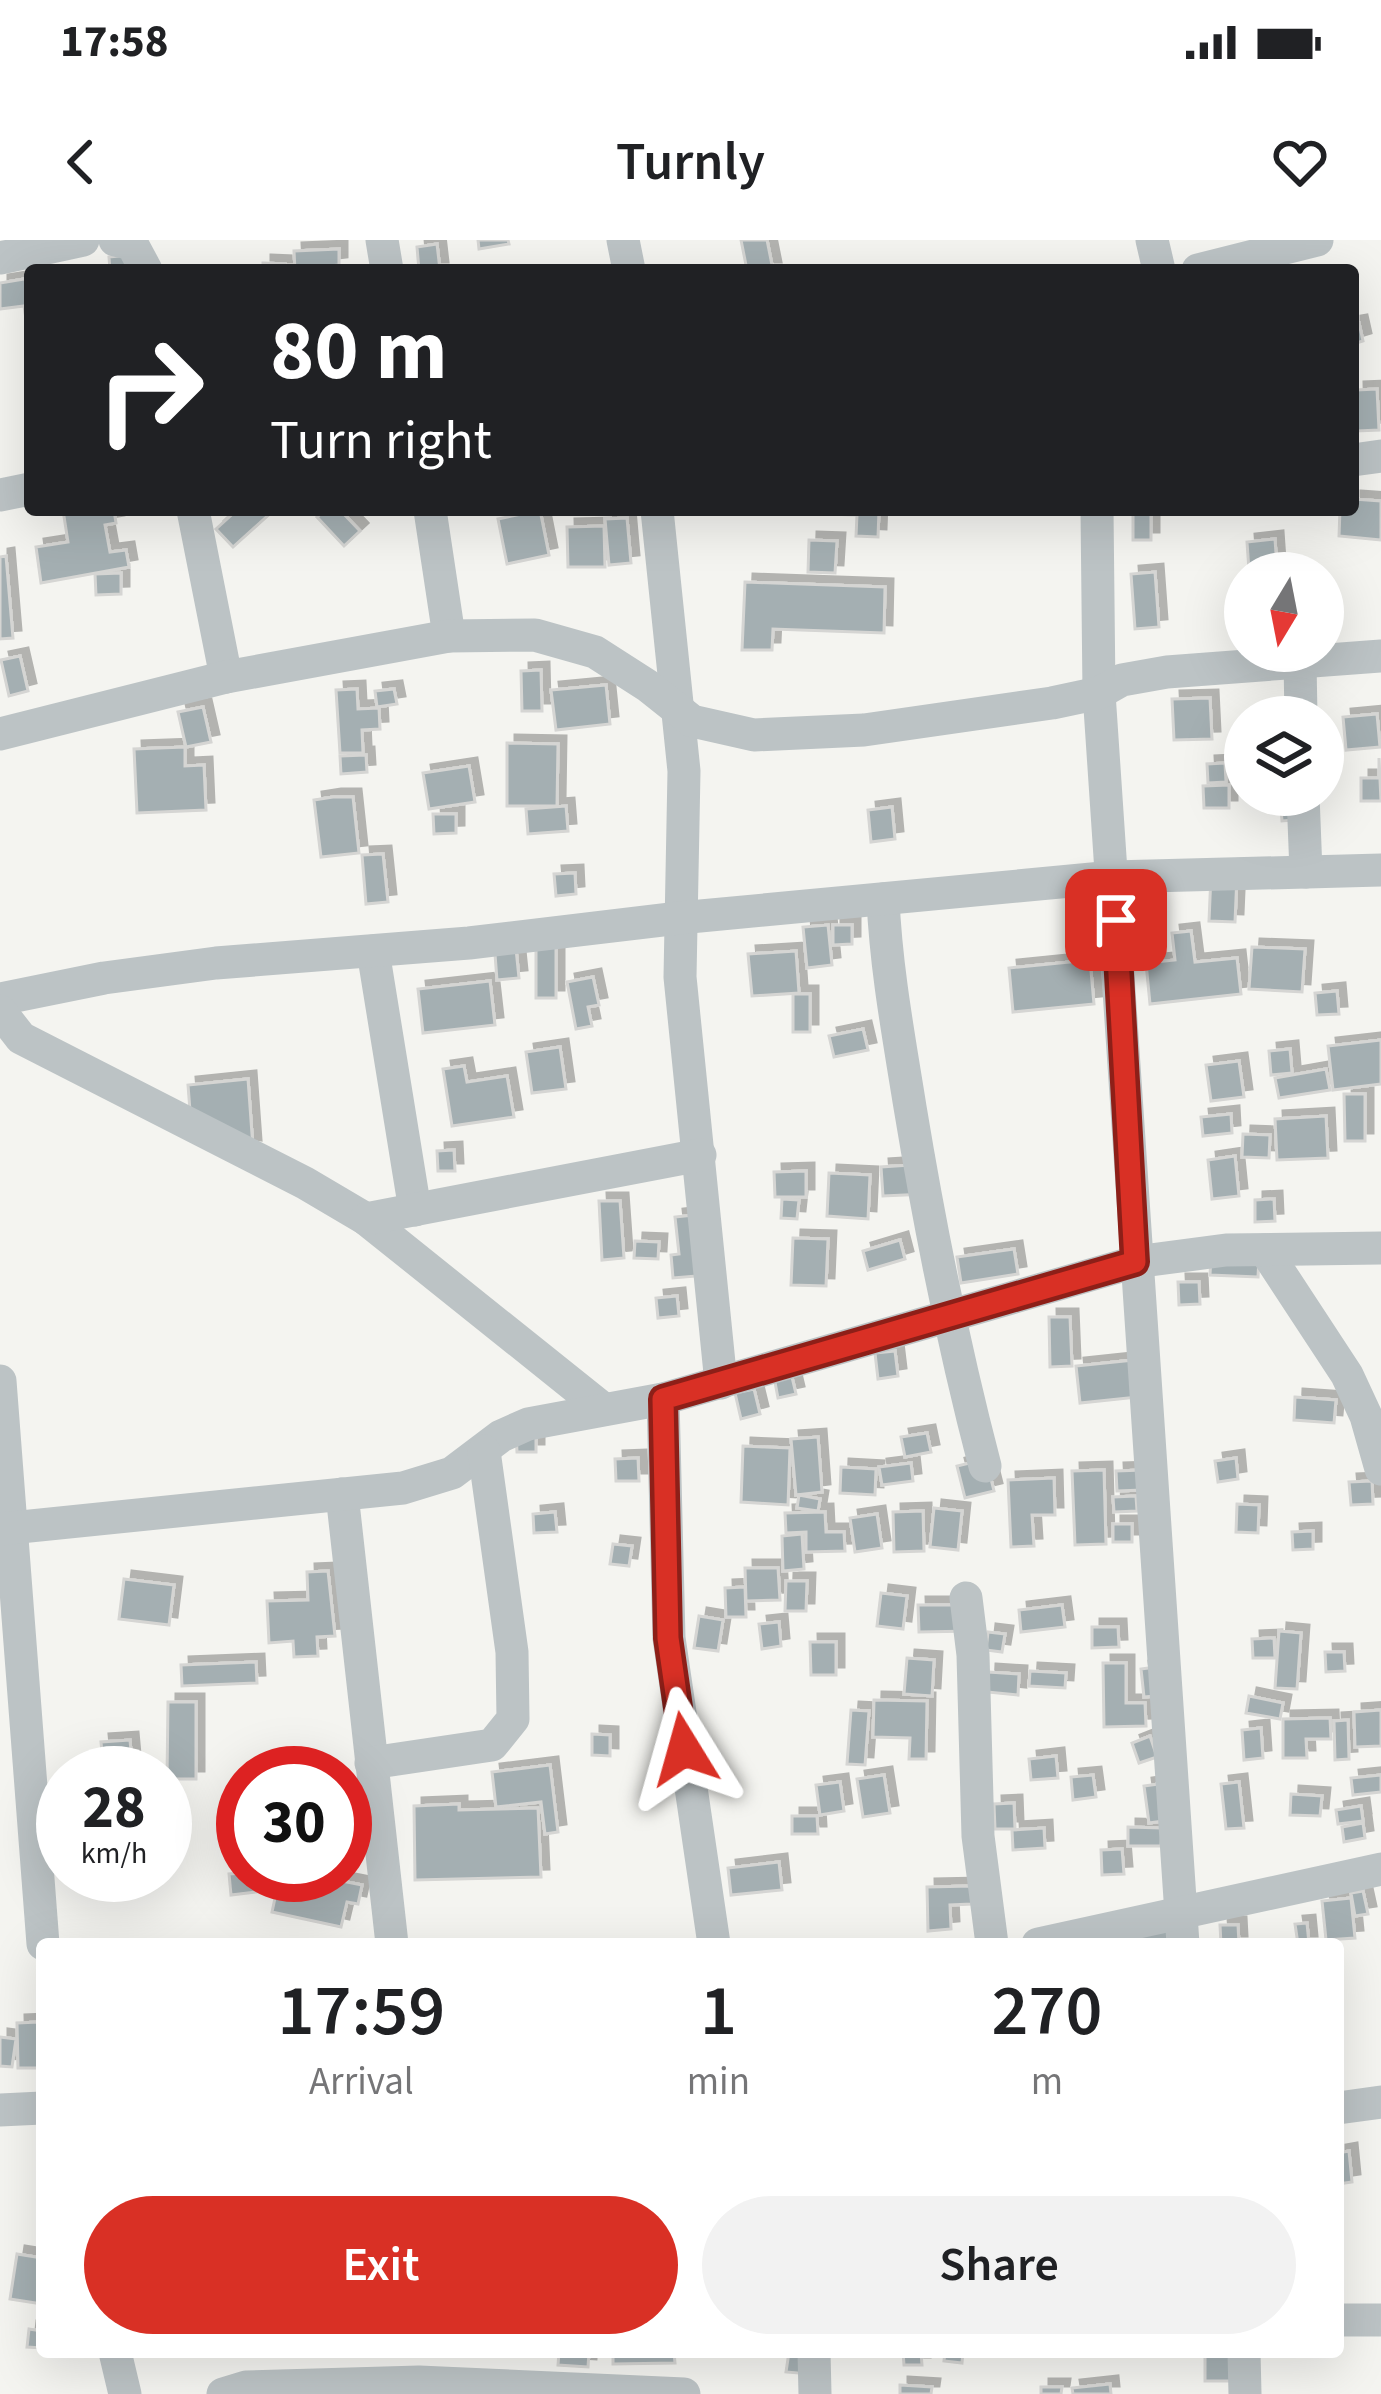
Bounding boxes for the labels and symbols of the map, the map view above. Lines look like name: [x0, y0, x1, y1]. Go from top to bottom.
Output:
north arrow: [1224, 552, 1344, 672]
pin: [1065, 869, 1167, 971]
position arrow: [621, 1686, 747, 1812]
speed limit sign: 30: [216, 1746, 372, 1902]

